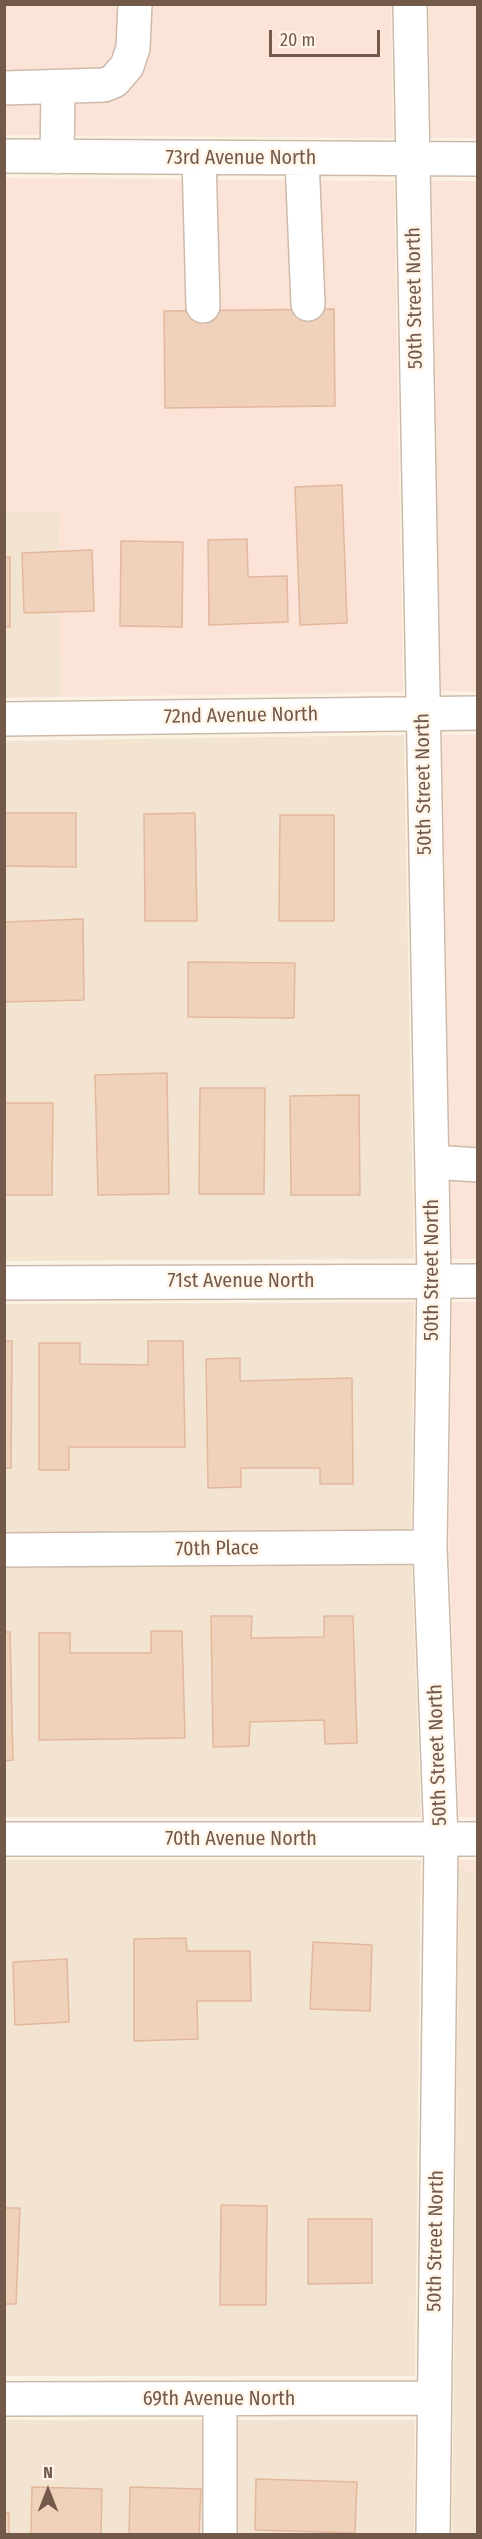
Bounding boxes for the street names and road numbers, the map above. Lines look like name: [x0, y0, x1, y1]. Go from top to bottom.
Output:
street label: 73rd Avenue North: [166, 146, 316, 170]
street label: 50th Street North: [402, 227, 428, 369]
street label: 72nd Avenue North: [164, 703, 318, 729]
street label: 50th Street North: [411, 713, 437, 855]
street label: 50th Street North: [420, 1199, 444, 1341]
street label: 71st Avenue North: [168, 1269, 314, 1293]
street label: 70th Place: [175, 1536, 259, 1562]
street label: 50th Street North: [424, 1684, 452, 1826]
street label: 70th Avenue North: [165, 1827, 317, 1851]
street label: 50th Street North: [423, 2170, 449, 2312]
street label: 69th Avenue North: [143, 2387, 295, 2411]

